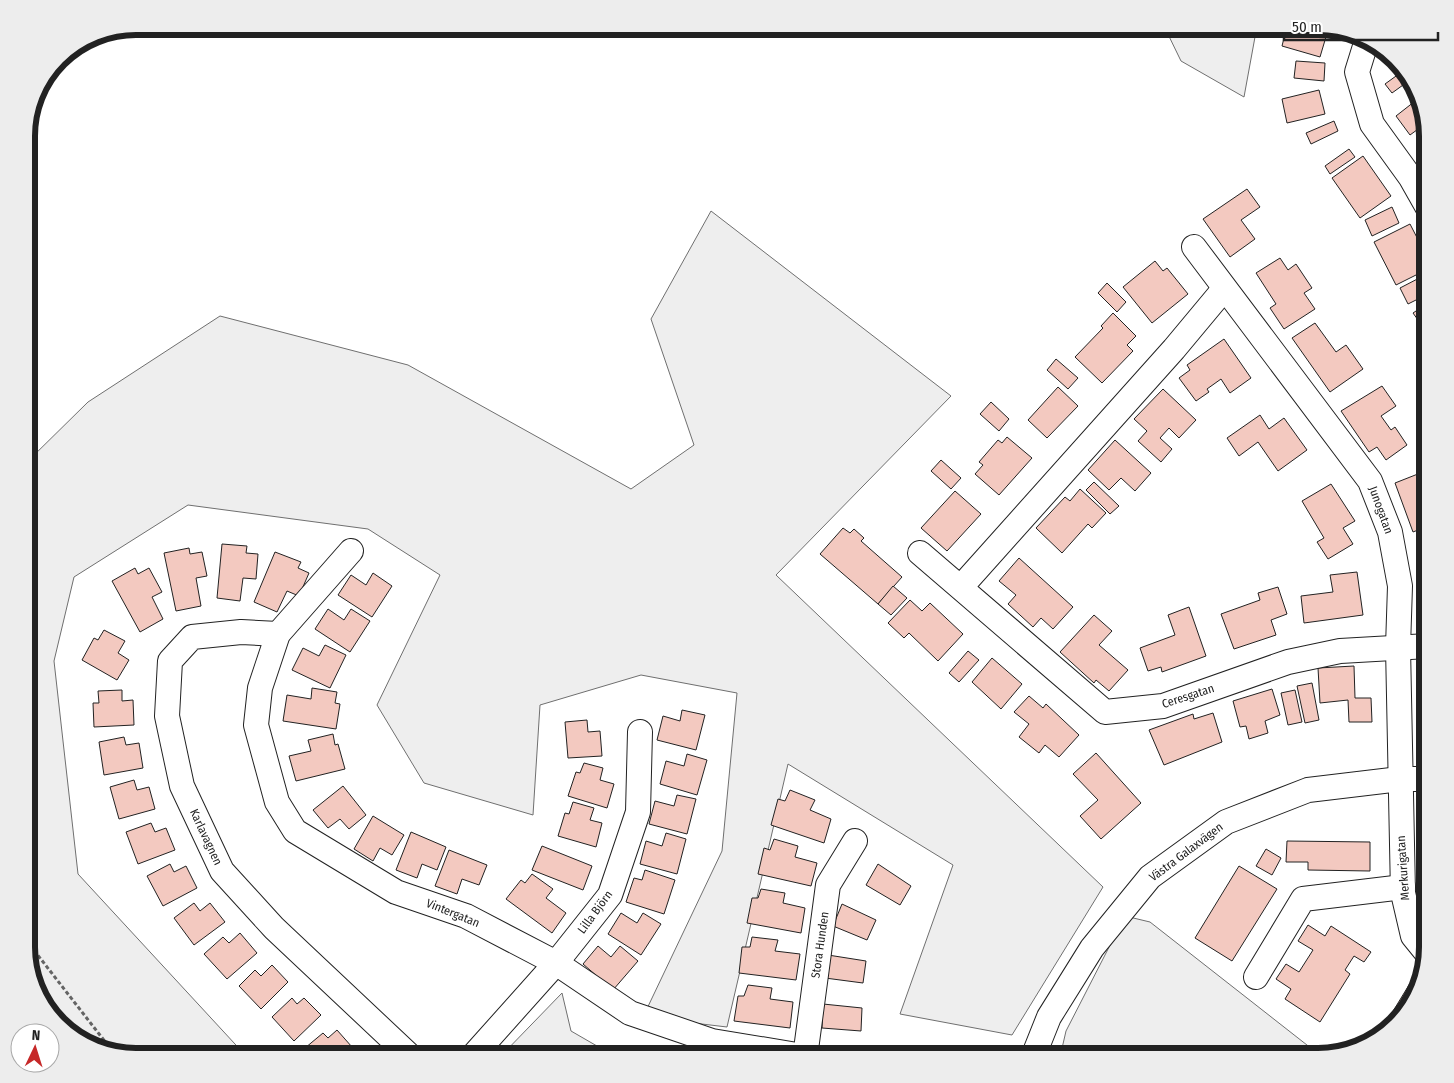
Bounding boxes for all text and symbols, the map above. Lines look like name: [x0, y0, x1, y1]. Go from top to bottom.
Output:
scale bar: [1284, 10, 1438, 42]
text: 50 m: [1292, 18, 1322, 36]
street label: Junogatan: [1366, 484, 1396, 536]
street label: Ceresgatan: [1160, 681, 1216, 711]
street label: Karlavagnen: [187, 807, 225, 867]
street label: Västra Galaxvägen: [1146, 820, 1226, 884]
street label: Merkurigatan: [1394, 835, 1412, 901]
street label: Lilla Björn: [575, 888, 615, 936]
street label: Vintergatan: [424, 896, 482, 930]
street label: Stora Hunden: [808, 911, 832, 979]
north arrow: [10, 1023, 60, 1073]
text: N: [31, 1027, 41, 1044]

